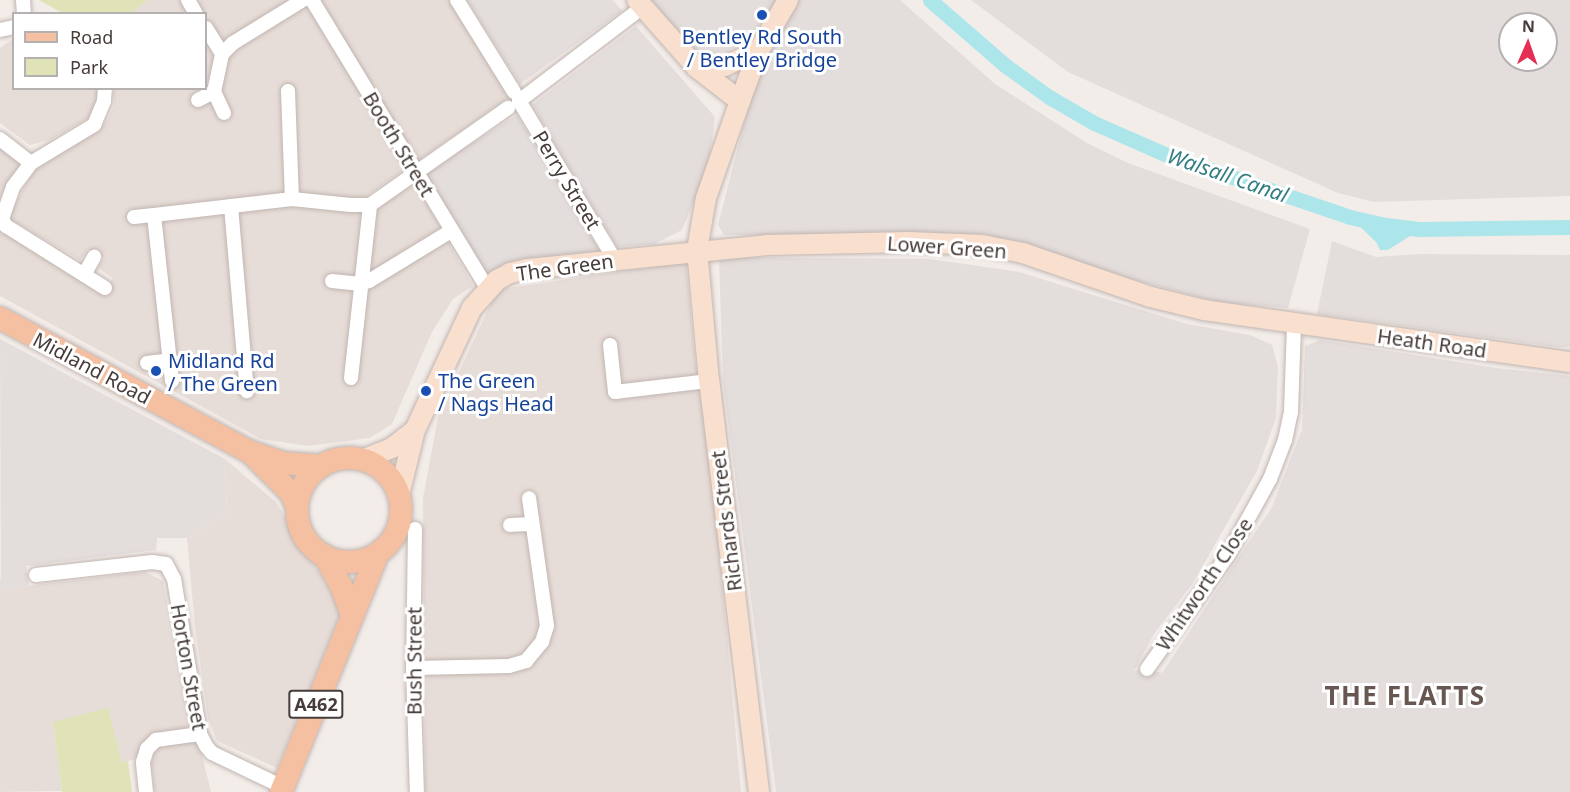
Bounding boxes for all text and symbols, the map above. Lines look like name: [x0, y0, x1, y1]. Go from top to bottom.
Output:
marker: Bentley Rd South / Bentley Bridge: [755, 8, 769, 22]
legend: [12, 12, 207, 90]
north arrow: [1498, 12, 1558, 72]
text: N: [1522, 15, 1535, 37]
place label: Bentley Rd South / Bentley Bridge: [682, 24, 842, 71]
text: Road: [70, 25, 113, 49]
text: Park: [70, 55, 108, 79]
street label: Booth Street: [358, 87, 440, 201]
street label: Perry Street: [528, 126, 606, 234]
water label: Walsall Canal: [1164, 143, 1292, 207]
street label: Lower Green: [886, 231, 1008, 263]
street label: The Green: [515, 248, 615, 286]
street label: Heath Road: [1376, 323, 1488, 363]
street label: Midland Road: [29, 327, 155, 409]
place label: Midland Rd / The Green: [168, 348, 278, 395]
marker: Midland Rd / The Green: [149, 364, 163, 378]
place label: The Green / Nags Head: [438, 368, 554, 415]
marker: The Green / Nags Head: [419, 384, 433, 398]
street label: Richards Street: [705, 449, 747, 593]
street label: Whitworth Close: [1151, 513, 1257, 655]
street label: Horton Street: [166, 602, 212, 732]
street label: Bush Street: [402, 607, 426, 715]
district label: THE FLATTS: [1324, 680, 1486, 712]
road number: A462: [288, 689, 344, 719]

